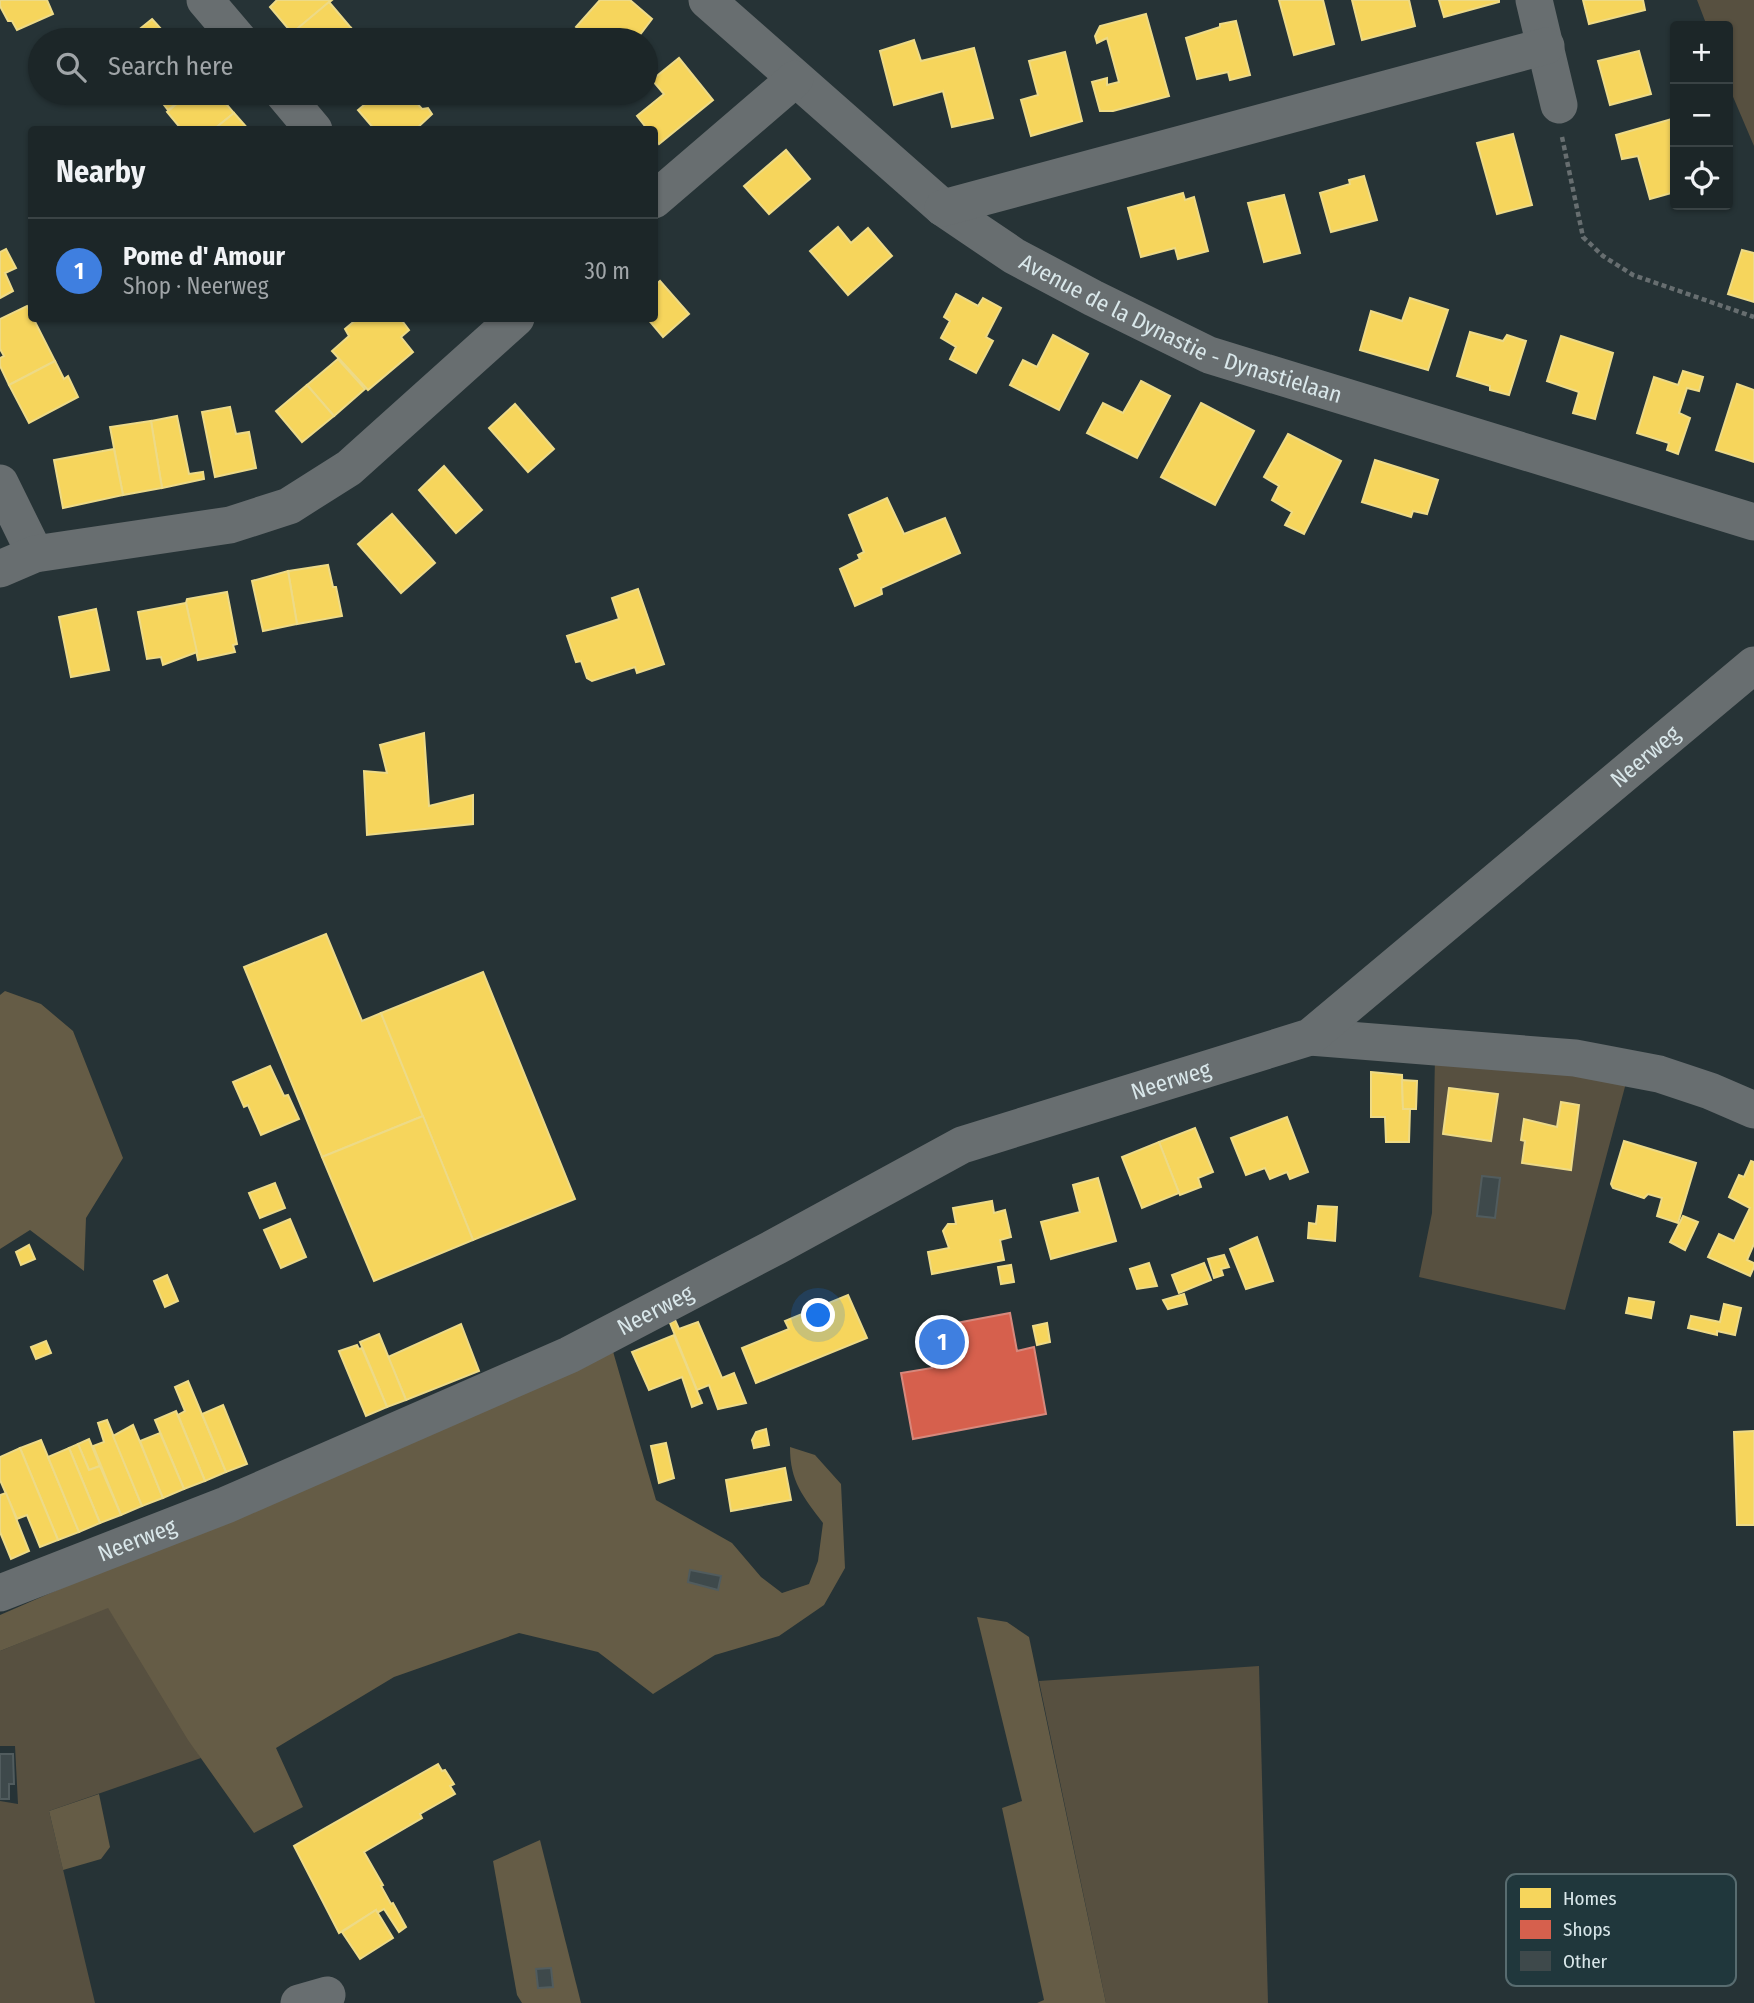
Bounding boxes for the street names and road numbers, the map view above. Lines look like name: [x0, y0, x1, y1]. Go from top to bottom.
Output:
street label: Avenue de la Dynastie - Dynastielaan: [1015, 247, 1346, 409]
street label: Neerweg: [1605, 719, 1686, 793]
street label: Neerweg: [1127, 1055, 1214, 1106]
street label: Neerweg: [612, 1278, 698, 1341]
street label: Neerweg: [94, 1512, 180, 1568]

